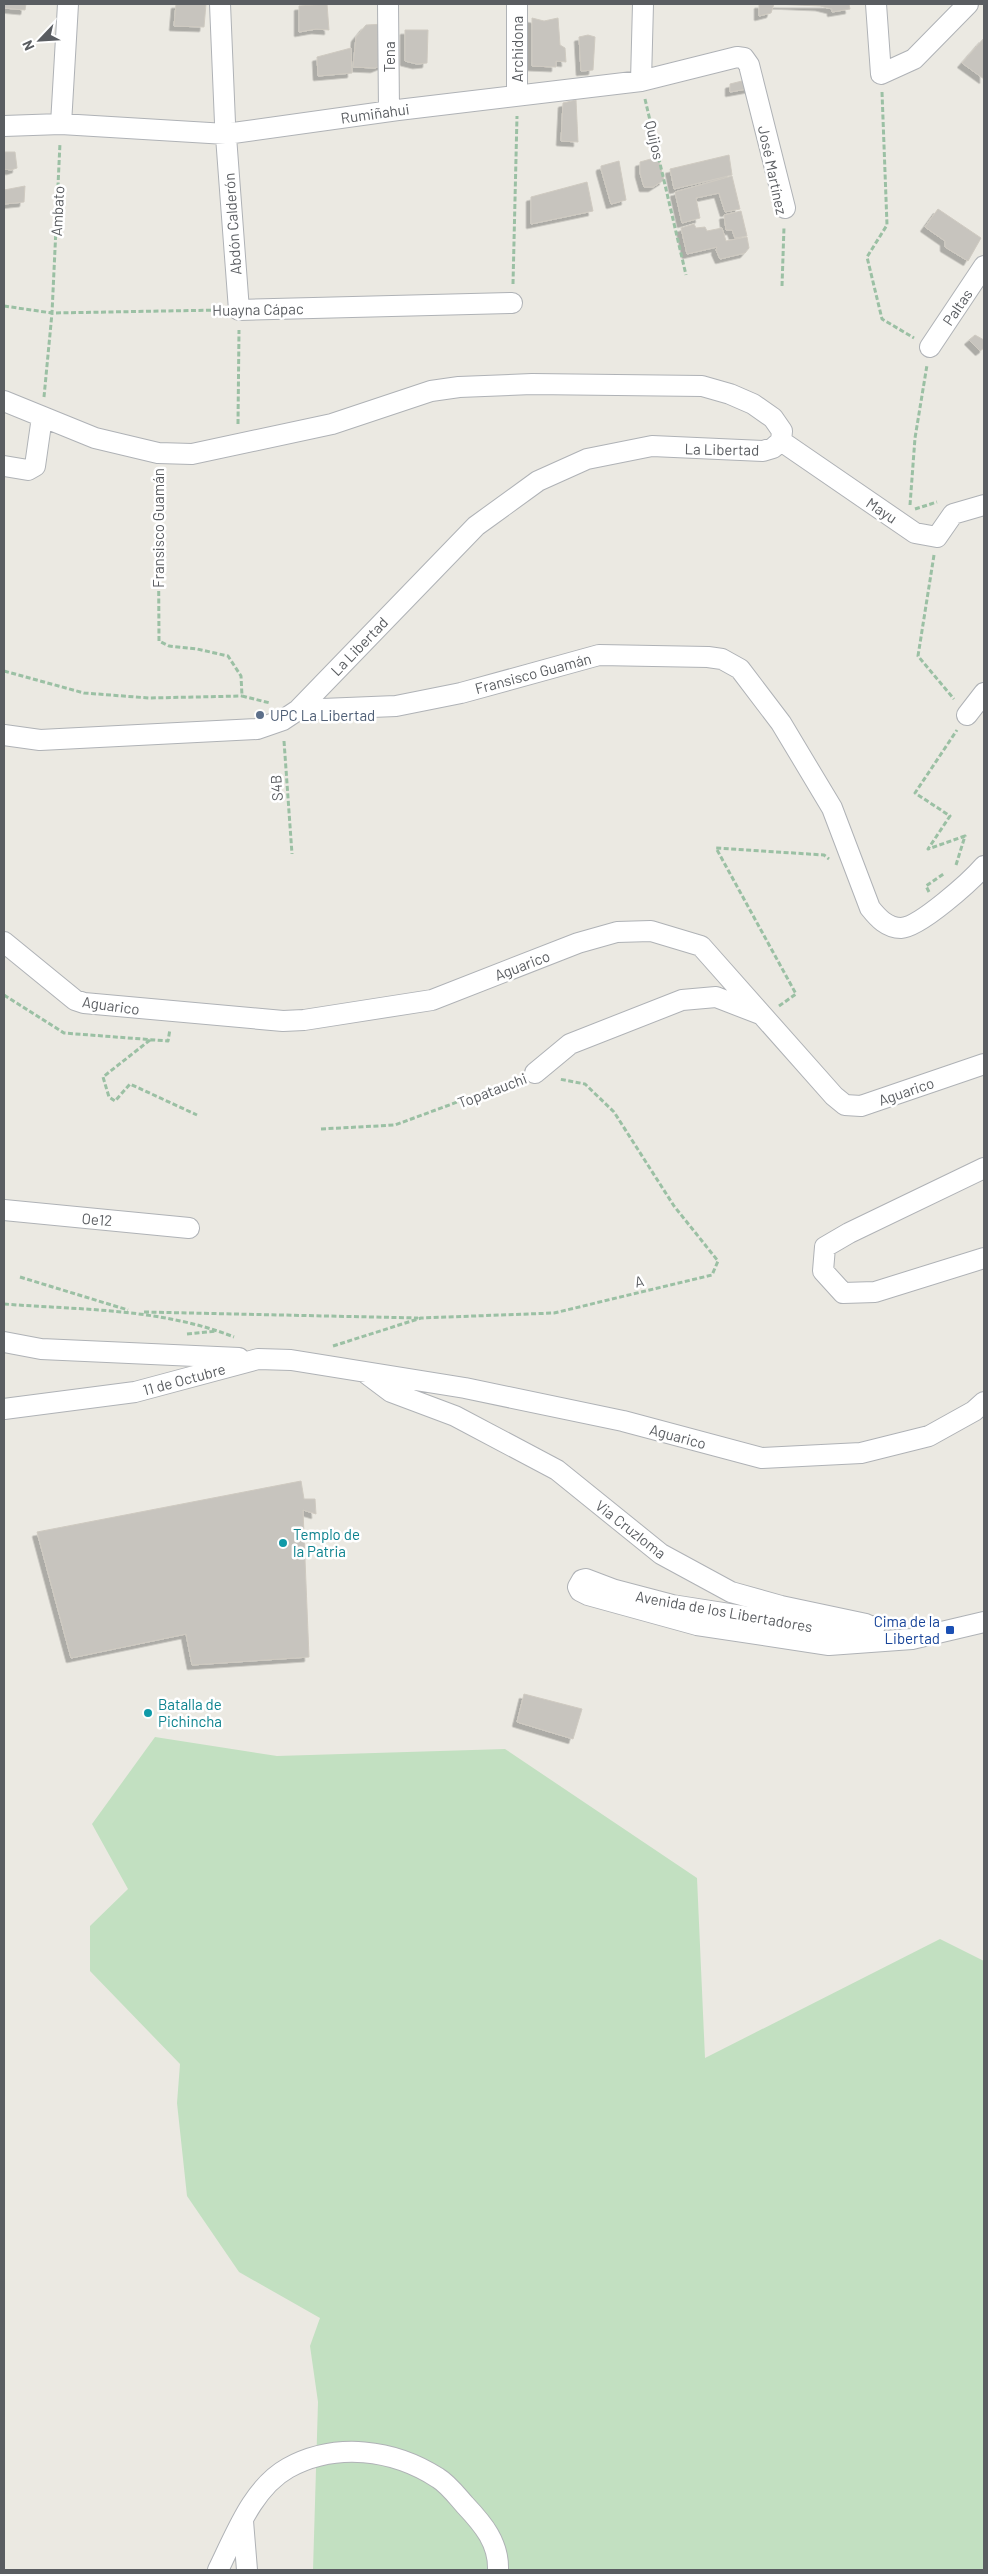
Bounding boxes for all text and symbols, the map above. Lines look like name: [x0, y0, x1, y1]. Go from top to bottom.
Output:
north arrow: [15, 15, 65, 65]
street label: Archidona: [508, 16, 526, 82]
text: N: [18, 38, 37, 54]
street label: Tena: [380, 41, 398, 73]
street label: Rumiñahui: [340, 99, 410, 127]
street label: Quijos: [642, 119, 668, 161]
street label: José Martínez: [755, 124, 791, 216]
street label: Abdón Calderón: [219, 172, 245, 276]
street label: Ambato: [47, 185, 67, 237]
street label: Paltas: [938, 285, 976, 329]
street label: Huayna Cápac: [212, 299, 304, 319]
street label: La Libertad: [685, 439, 759, 459]
street label: Fransisco Guamán: [149, 468, 167, 588]
street label: Mayu: [863, 493, 901, 527]
street label: La Libertad: [327, 613, 391, 679]
street label: Fransisco Guamán: [473, 649, 593, 697]
place label: UPC La Libertad: [270, 706, 375, 724]
marker: UPC La Libertad: [254, 709, 266, 721]
street label: S4B: [266, 774, 286, 802]
street label: Aguarico: [492, 946, 552, 984]
street label: Aguarico: [81, 992, 141, 1018]
street label: Topatauchi: [455, 1069, 529, 1111]
street label: Aguarico: [876, 1073, 936, 1109]
street label: Oe12: [81, 1209, 113, 1229]
street label: A: [633, 1271, 645, 1291]
street label: 11 de Octubre: [141, 1359, 227, 1399]
street label: Aguarico: [648, 1420, 708, 1452]
street label: Via Cruzloma: [592, 1496, 670, 1562]
place label: Templo de la Patria: [293, 1525, 360, 1560]
marker: Templo de la Patria: [277, 1537, 289, 1549]
street label: Avenida de los Libertadores: [634, 1587, 814, 1635]
place label: Cima de la Libertad: [874, 1612, 940, 1647]
marker: Cima de la Libertad: [944, 1624, 956, 1636]
place label: Batalla de Pichincha: [158, 1695, 222, 1730]
marker: Batalla de Pichincha: [142, 1707, 154, 1719]

